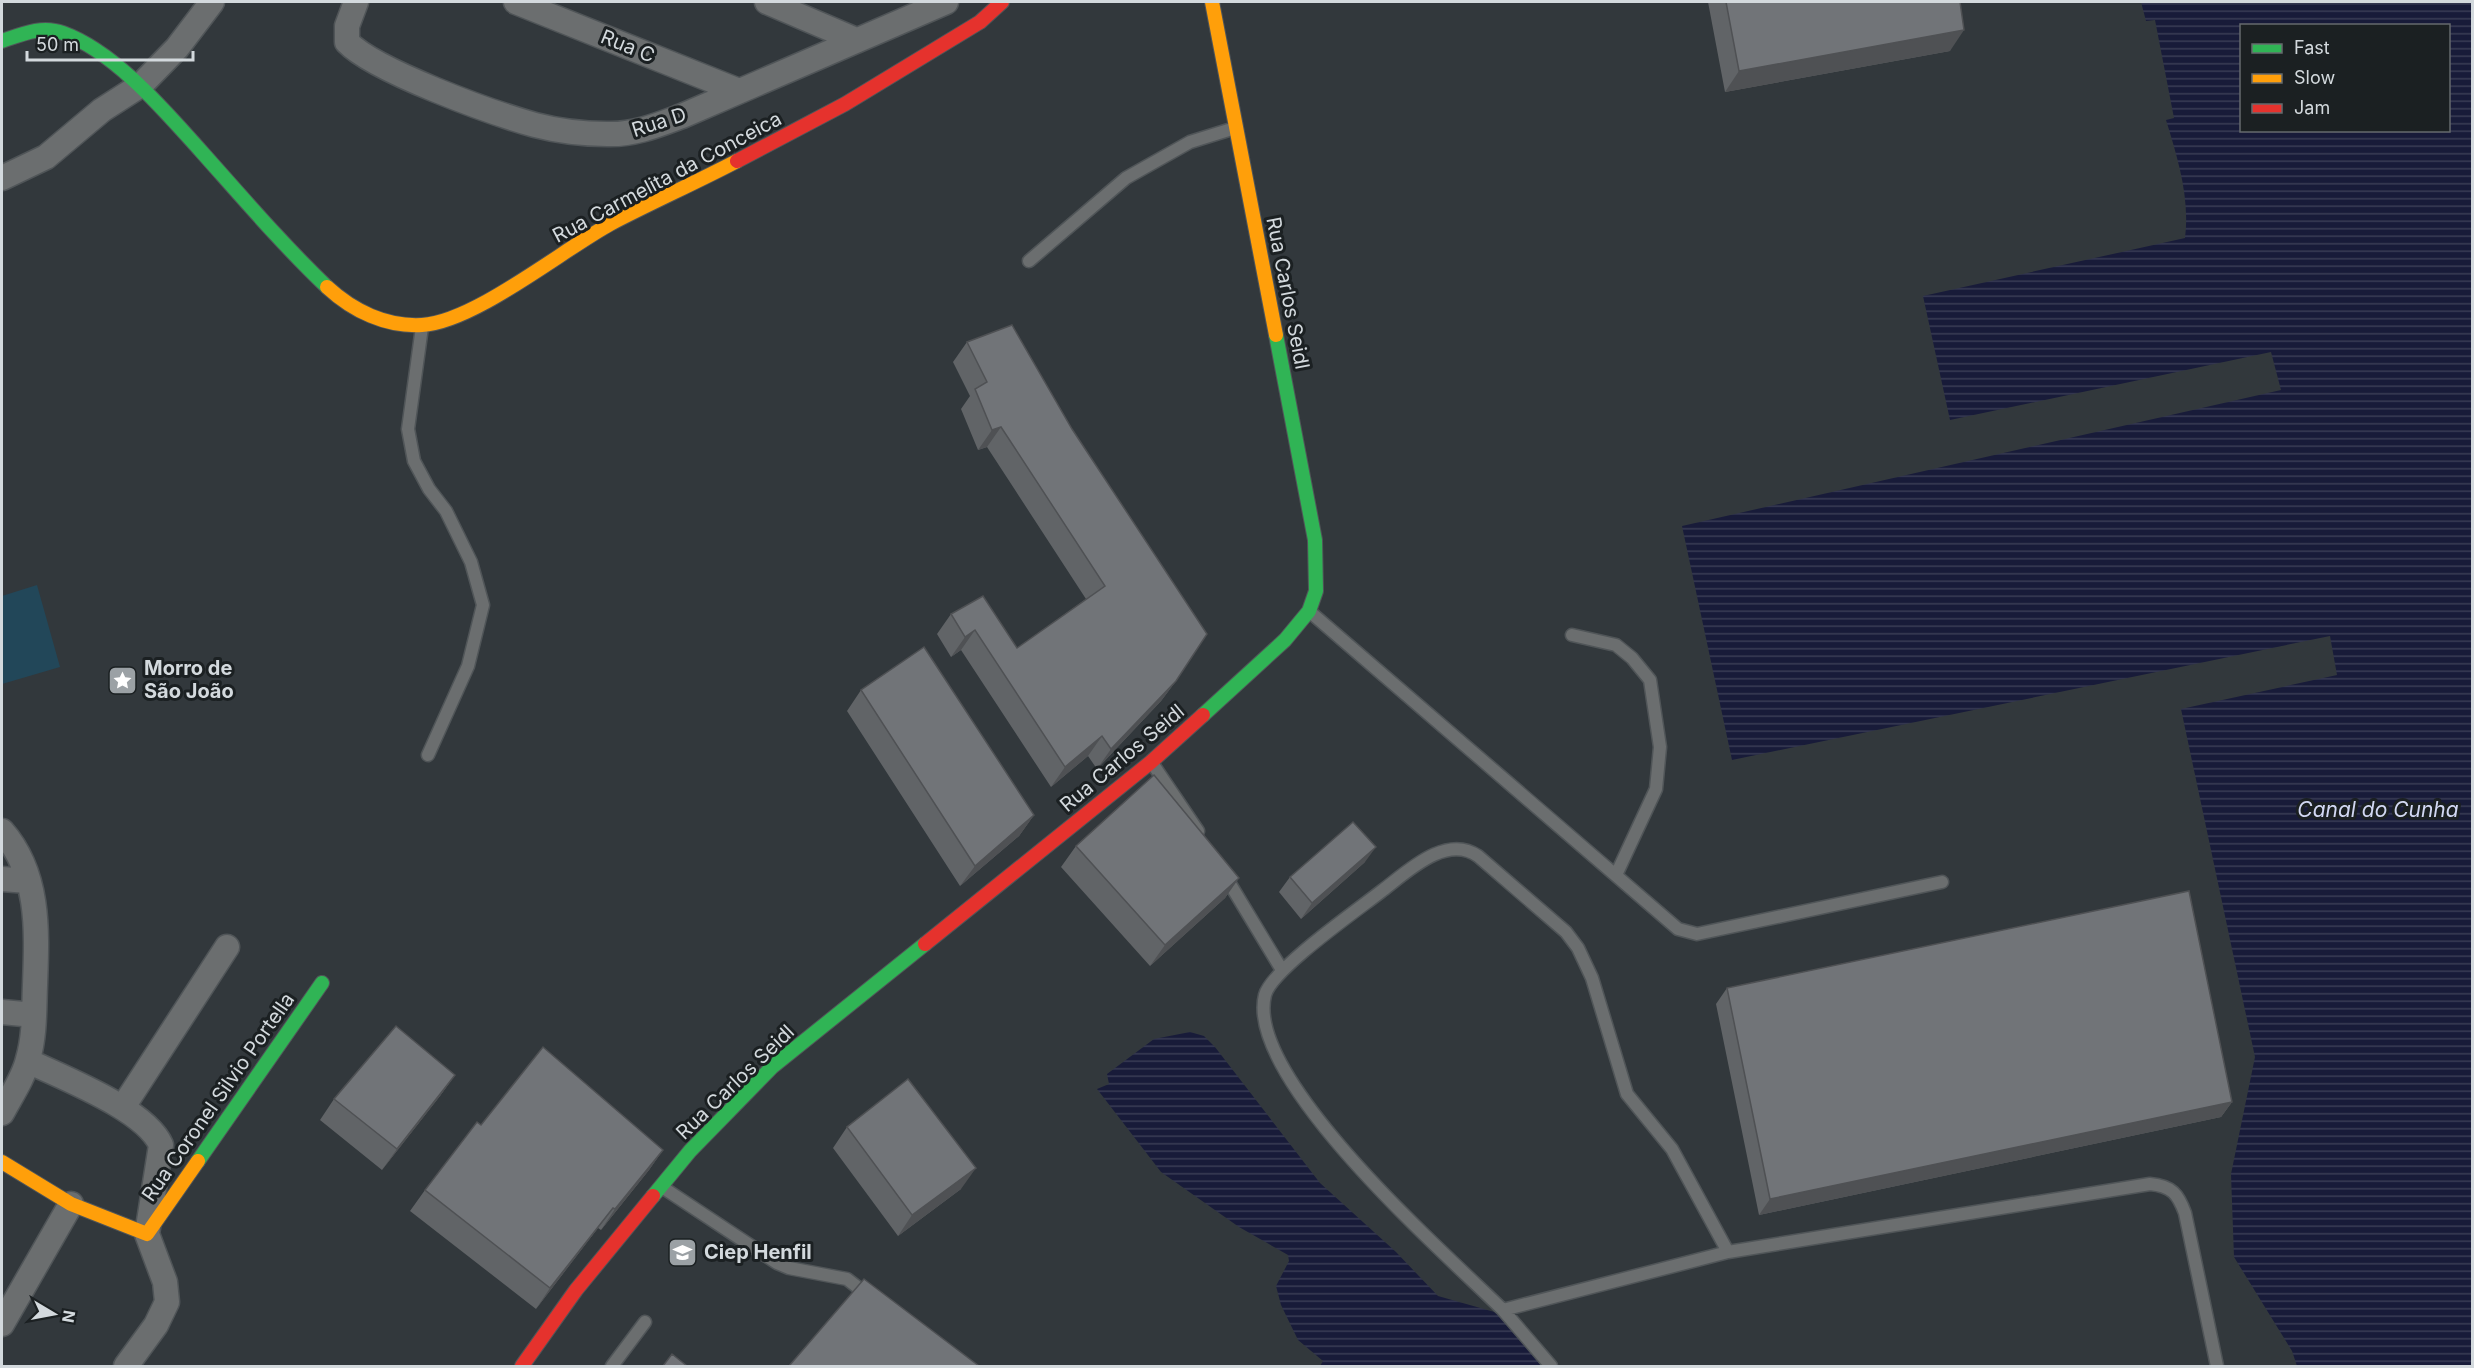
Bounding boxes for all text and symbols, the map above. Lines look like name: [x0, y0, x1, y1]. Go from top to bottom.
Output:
scale bar: [27, 24, 194, 62]
street label: Rua C: [597, 24, 659, 68]
legend: [2240, 24, 2450, 132]
text: 50 m: [36, 34, 79, 55]
text: Fast: [2294, 37, 2330, 58]
text: Slow: [2294, 67, 2335, 88]
text: Jam: [2294, 97, 2330, 118]
street label: Rua D: [629, 102, 689, 142]
street label: Rua Carmelita da Conceica: [548, 106, 786, 248]
street label: Rua Carlos Seidl: [1261, 215, 1315, 371]
place label: Morro de São João: [144, 656, 234, 703]
place icon: Morro de São João: [107, 664, 139, 696]
street label: Rua Carlos Seidl: [1055, 699, 1189, 817]
water label: Canal do Cunha: [2297, 797, 2459, 822]
street label: Rua Coronel Silvio Portella: [137, 988, 299, 1206]
street label: Rua Carlos Seidl: [671, 1020, 799, 1144]
school or university icon: Ciep Henfil: [667, 1236, 699, 1268]
place label: Ciep Henfil: [704, 1240, 812, 1264]
north arrow: [24, 1284, 84, 1344]
text: N: [58, 1309, 80, 1324]

